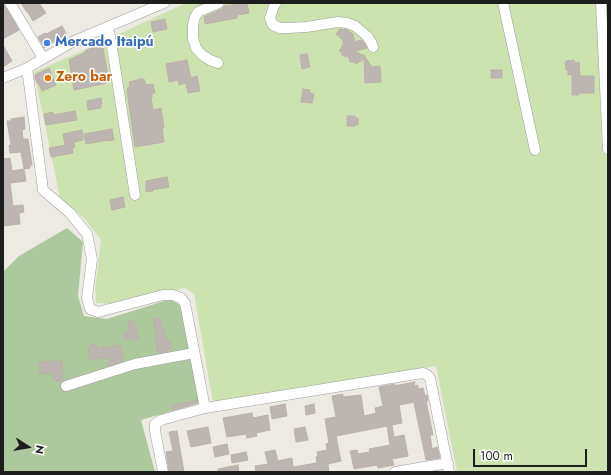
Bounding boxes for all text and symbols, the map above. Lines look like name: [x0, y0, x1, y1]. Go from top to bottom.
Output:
place label: Mercado Itaipú: [55, 35, 154, 51]
marker: Mercado Itaipú: [42, 38, 52, 48]
place label: Zero bar: [56, 70, 112, 86]
marker: Zero bar: [43, 73, 53, 83]
north arrow: [8, 427, 48, 467]
scale bar: [475, 441, 589, 467]
text: N: [31, 444, 48, 455]
text: 100 m: [480, 447, 513, 465]

